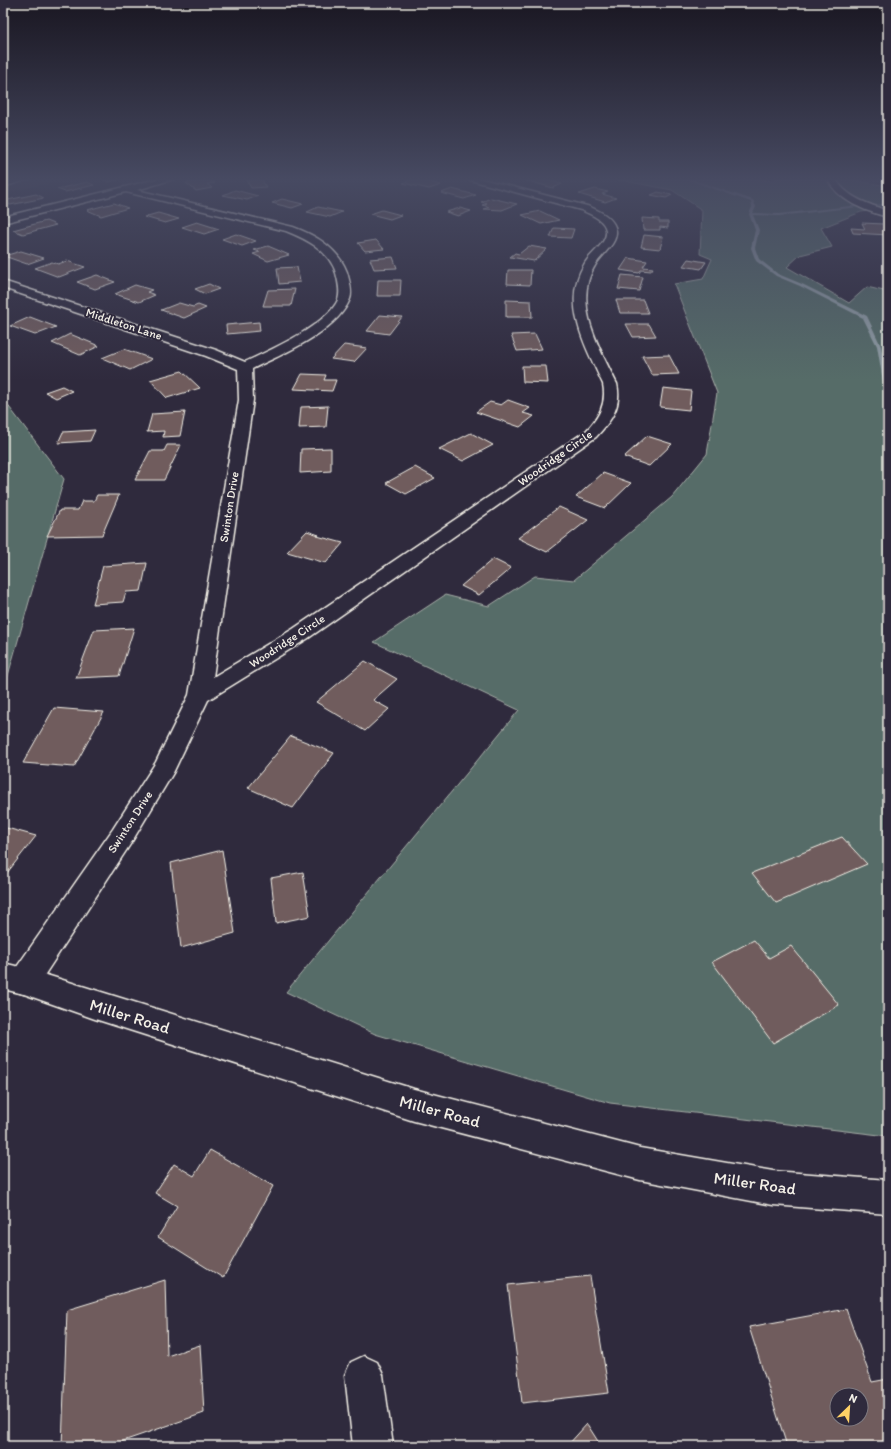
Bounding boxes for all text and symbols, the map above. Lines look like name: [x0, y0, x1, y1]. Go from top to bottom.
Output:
street label: Middleton Lane: [84, 305, 164, 343]
street label: Woodridge Circle: [515, 427, 595, 489]
street label: Swinton Drive: [217, 470, 242, 543]
street label: Woodridge Circle: [246, 611, 328, 671]
street label: Swinton Drive: [105, 788, 155, 856]
street label: Miller Road: [87, 994, 173, 1038]
street label: Miller Road: [397, 1091, 483, 1132]
street label: Miller Road: [712, 1167, 798, 1199]
north arrow: [829, 1387, 869, 1427]
text: N: [847, 1391, 859, 1406]

